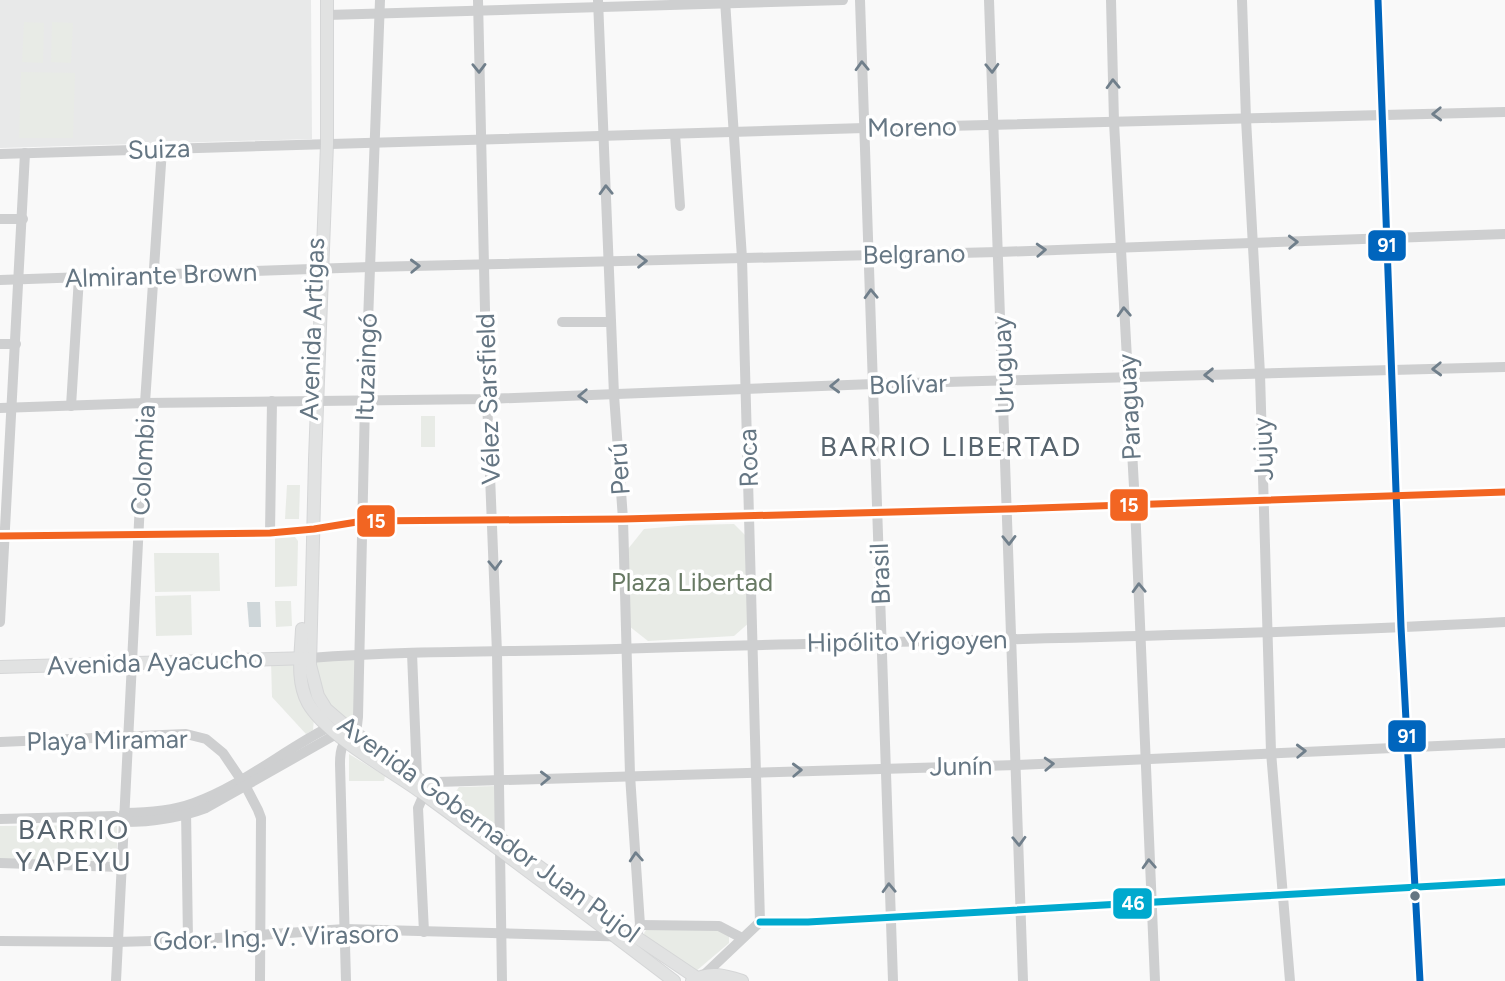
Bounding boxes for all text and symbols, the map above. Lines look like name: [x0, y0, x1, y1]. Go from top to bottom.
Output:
one-way arrow: [855, 61, 870, 72]
one-way arrow: [471, 63, 487, 74]
one-way arrow: [984, 63, 999, 74]
one-way arrow: [1105, 79, 1121, 89]
one-way arrow: [1431, 107, 1442, 122]
street label: Moreno: [867, 110, 957, 144]
street label: Suiza: [127, 132, 191, 166]
one-way arrow: [598, 184, 613, 195]
line badge: 91: [1367, 229, 1407, 262]
one-way arrow: [1288, 234, 1299, 249]
text: 91: [1377, 234, 1397, 257]
street label: Avenida Artigas: [293, 237, 331, 421]
street label: Belgrano: [862, 237, 966, 271]
one-way arrow: [1036, 243, 1047, 258]
one-way arrow: [637, 253, 648, 268]
street label: Almirante Brown: [64, 256, 258, 294]
one-way arrow: [410, 259, 421, 274]
one-way arrow: [863, 288, 879, 298]
one-way arrow: [1117, 306, 1132, 317]
street label: Ituzaingó: [348, 312, 384, 422]
street label: Vélez Sarsfield: [469, 313, 507, 485]
street label: Uruguay: [985, 315, 1021, 415]
street label: Paraguay: [1110, 353, 1148, 461]
one-way arrow: [1431, 361, 1442, 377]
street label: Bolívar: [868, 367, 948, 401]
one-way arrow: [1204, 367, 1214, 383]
one-way arrow: [829, 378, 840, 394]
one-way arrow: [577, 388, 588, 403]
street label: Colombia: [124, 404, 162, 516]
street label: Jujuy: [1246, 417, 1280, 481]
street label: Roca: [731, 428, 765, 488]
district label: BARRIO LIBERTAD: [820, 429, 1082, 463]
street label: Perú: [601, 442, 637, 496]
line badge: 15: [1109, 488, 1149, 522]
text: 15: [1119, 494, 1139, 517]
line badge: 15: [356, 504, 396, 538]
text: 15: [366, 510, 386, 533]
one-way arrow: [1001, 535, 1016, 546]
street label: Brasil: [863, 543, 897, 605]
one-way arrow: [487, 560, 502, 571]
park label: Plaza Libertad: [611, 566, 773, 598]
one-way arrow: [1131, 582, 1146, 593]
street label: Hipólito Yrigoyen: [806, 623, 1008, 659]
street label: Avenida Ayacucho: [46, 642, 264, 682]
street label: Avenida Gobernador Juan Pujol: [332, 709, 646, 949]
line badge: 91: [1387, 719, 1427, 753]
street label: Playa Miramar: [26, 723, 188, 757]
text: 91: [1397, 725, 1417, 748]
one-way arrow: [1295, 744, 1306, 759]
street label: Junín: [929, 749, 993, 783]
one-way arrow: [1044, 756, 1055, 771]
one-way arrow: [792, 763, 803, 778]
one-way arrow: [540, 771, 551, 786]
district label: BARRIO YAPEYU: [15, 812, 133, 878]
one-way arrow: [1012, 836, 1027, 847]
one-way arrow: [628, 852, 643, 863]
one-way arrow: [1142, 858, 1157, 869]
one-way arrow: [881, 883, 896, 894]
line badge: 46: [1112, 887, 1153, 920]
unlabelled marker: [1408, 889, 1422, 903]
text: 46: [1121, 892, 1145, 915]
street label: Gdor. Ing. V. Virasoro: [152, 917, 400, 957]

